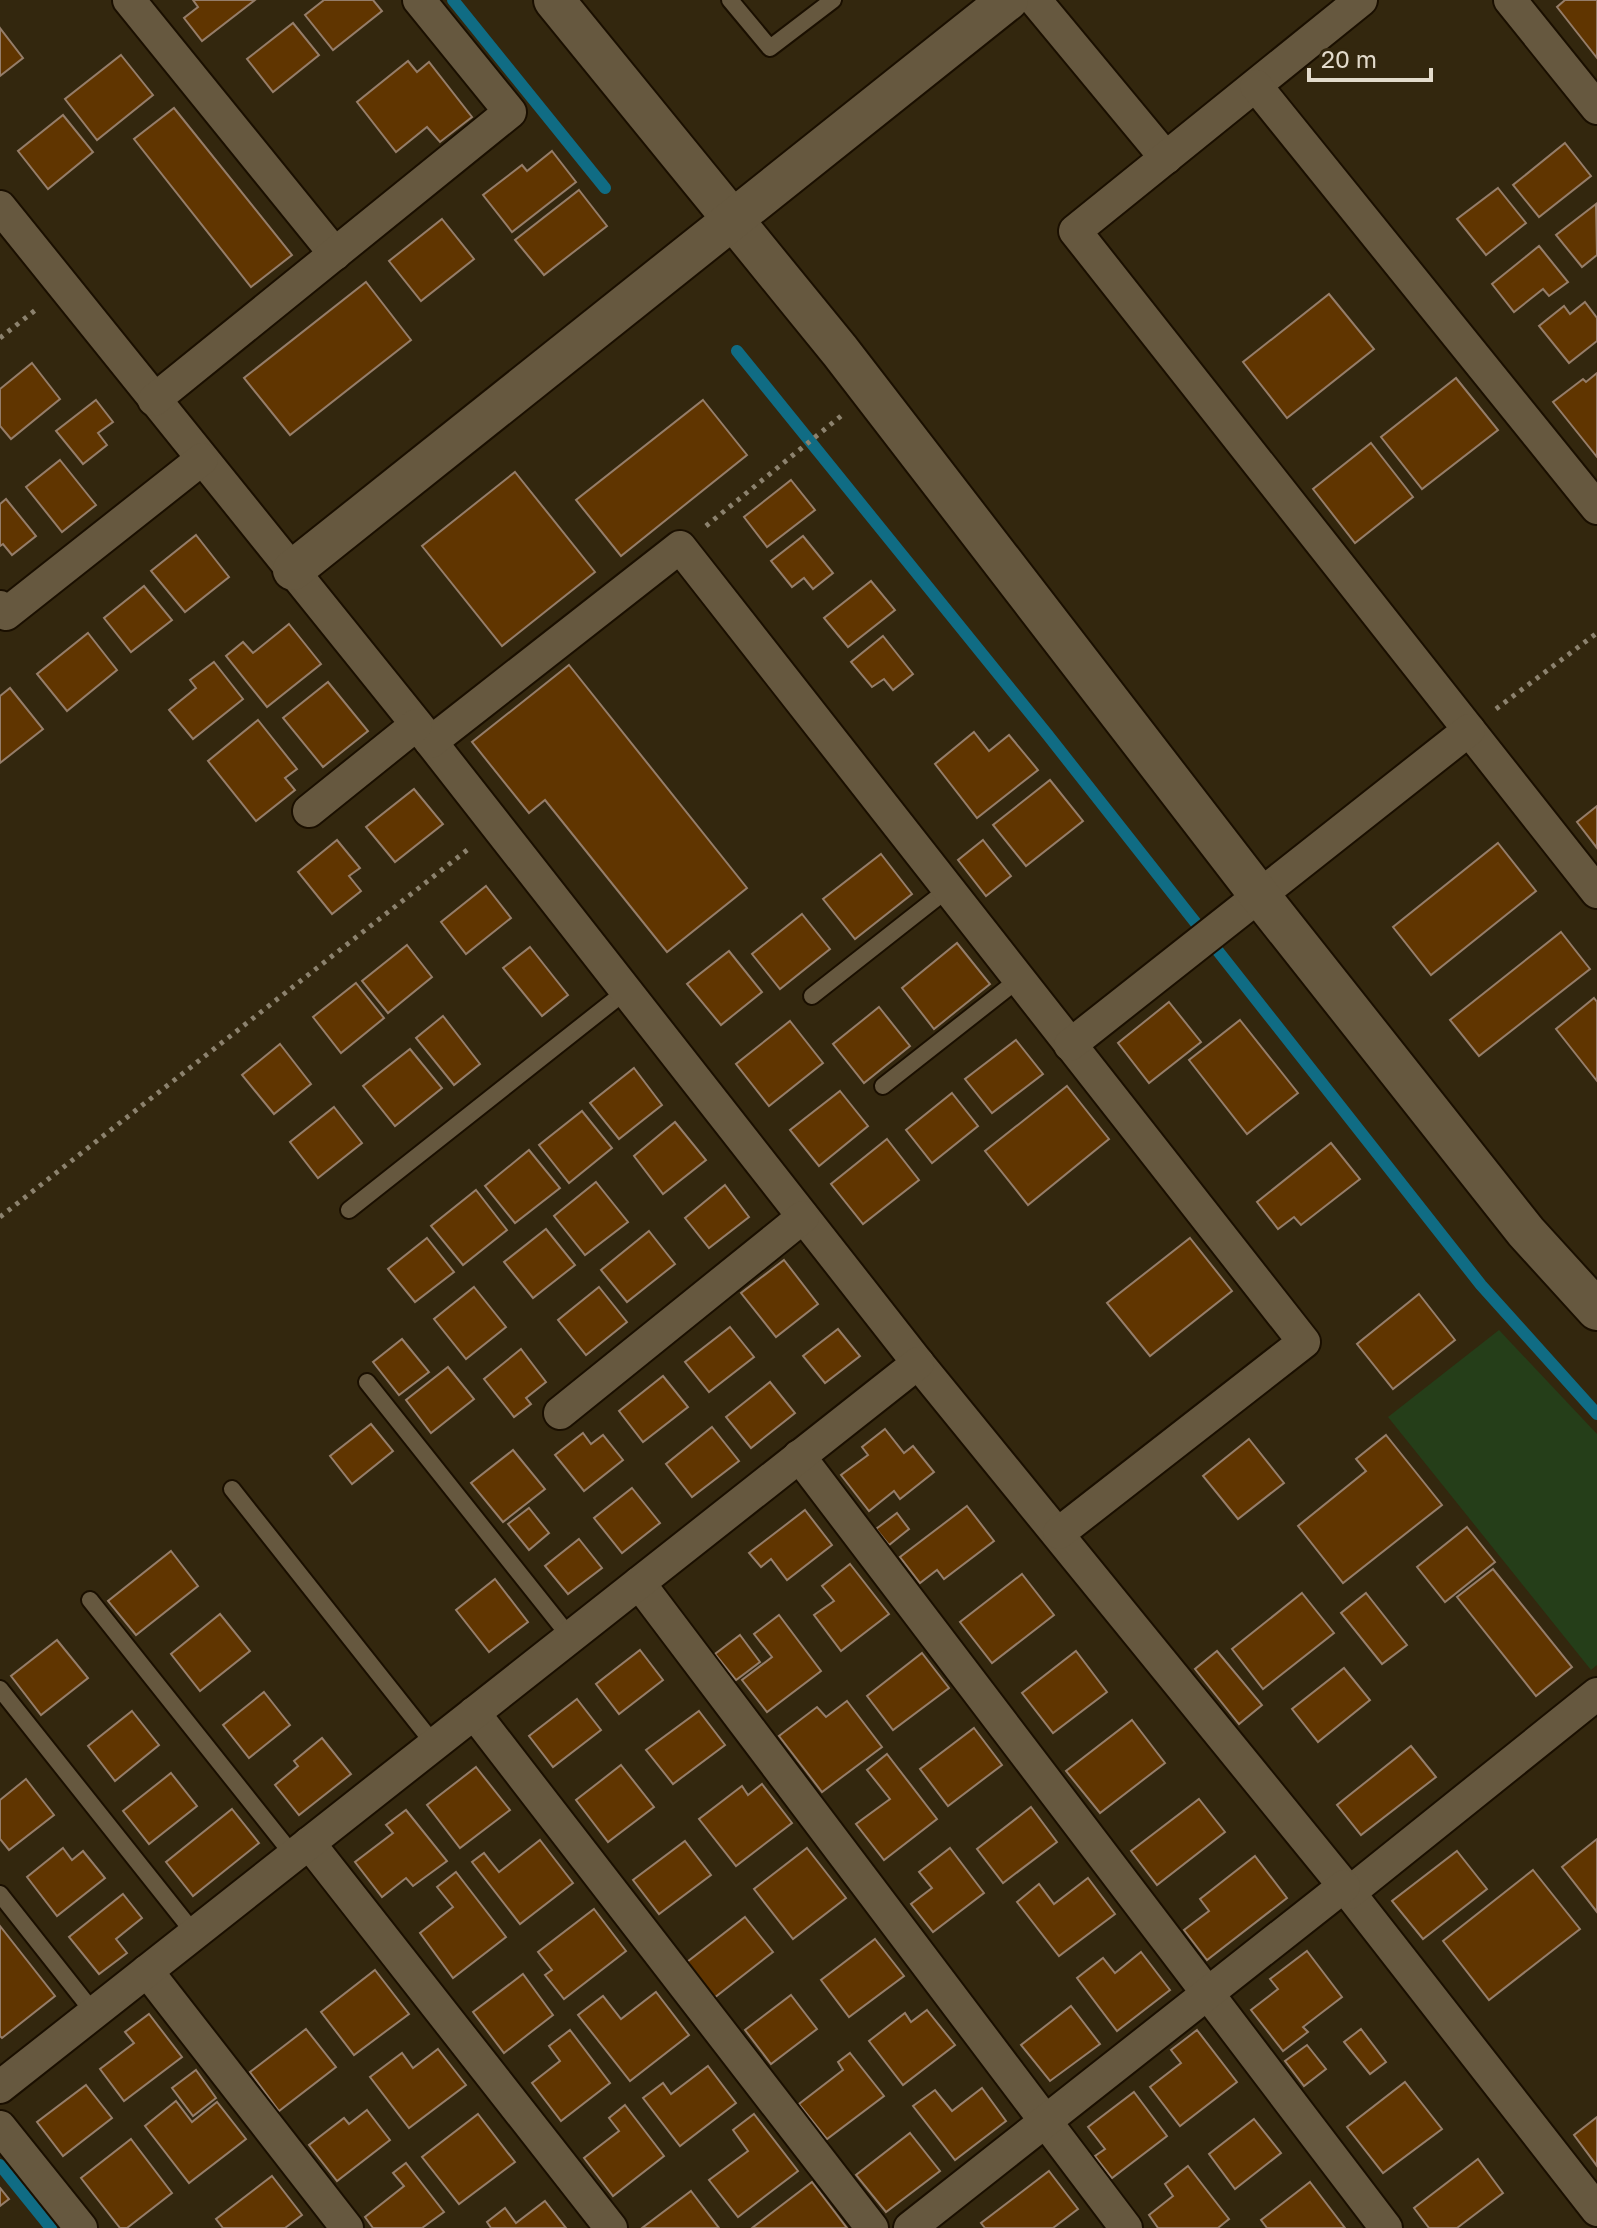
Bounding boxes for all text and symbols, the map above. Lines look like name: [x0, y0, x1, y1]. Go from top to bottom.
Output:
scale bar: [1309, 32, 1431, 82]
text: 20 m: [1321, 44, 1377, 73]

